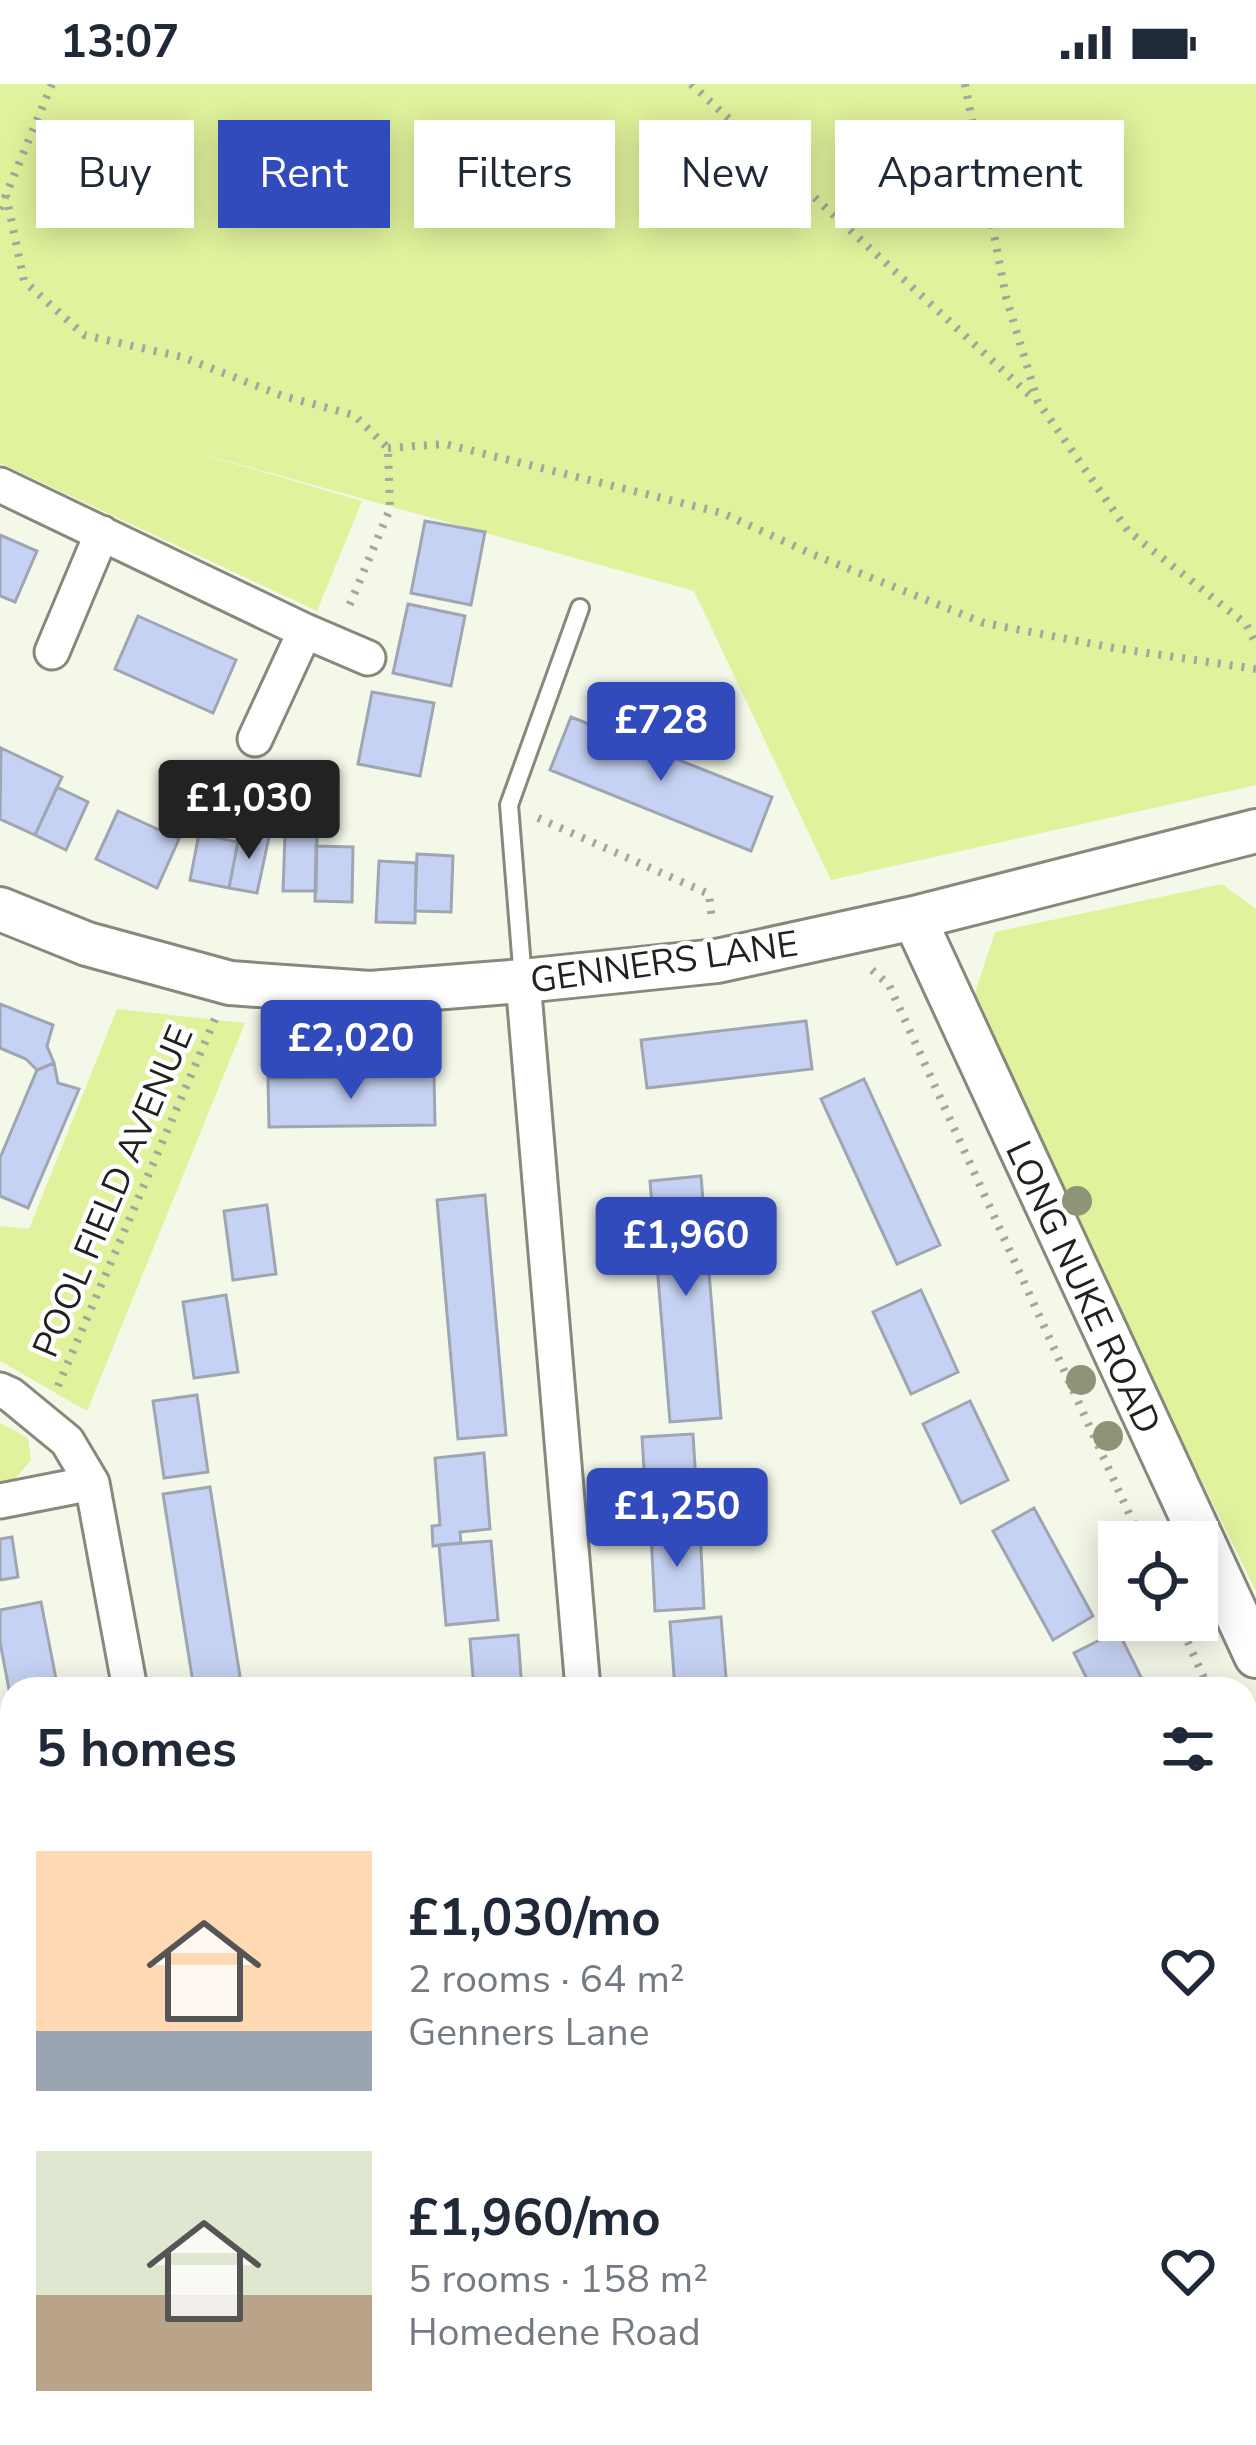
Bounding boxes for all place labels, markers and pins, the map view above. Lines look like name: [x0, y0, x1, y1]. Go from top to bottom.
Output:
pin: £728: [590, 682, 732, 784]
pin: £1,030: [151, 760, 347, 862]
pin: £2,020: [253, 1000, 449, 1102]
pin: £1,960: [588, 1197, 784, 1299]
pin: £1,250: [579, 1468, 775, 1570]

